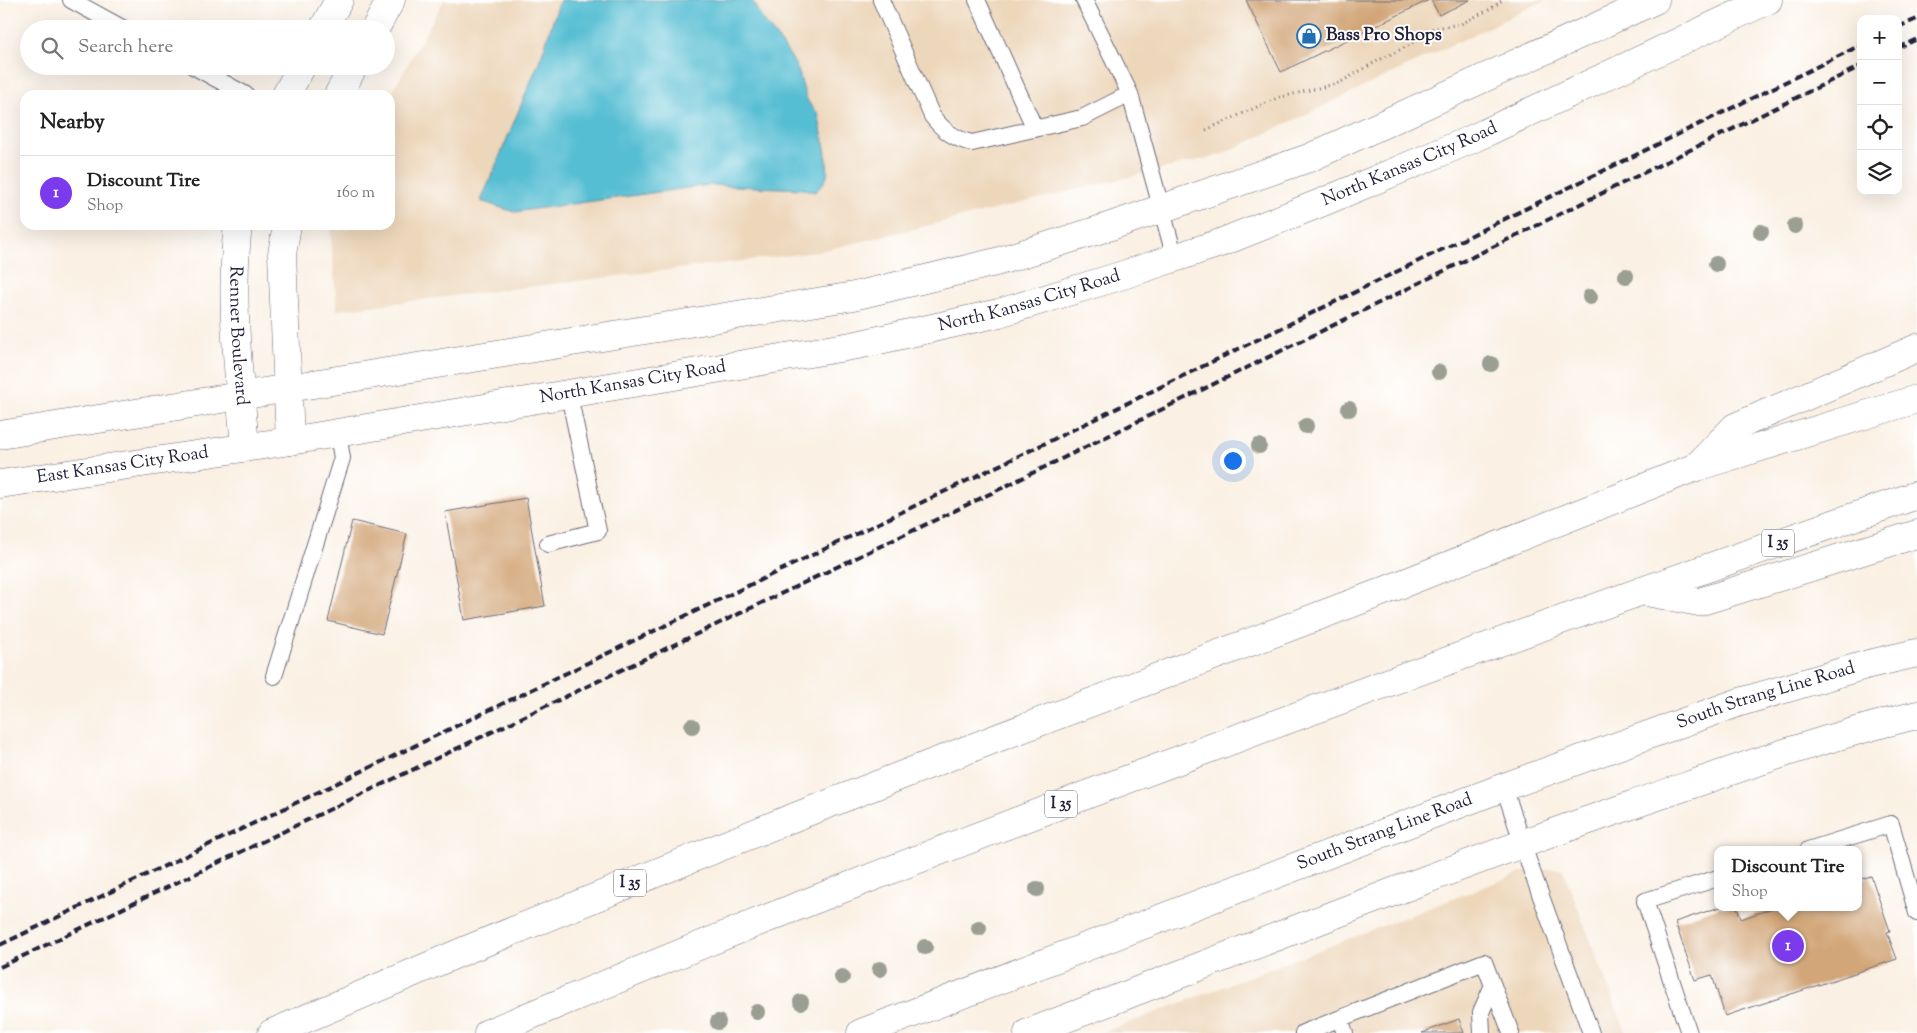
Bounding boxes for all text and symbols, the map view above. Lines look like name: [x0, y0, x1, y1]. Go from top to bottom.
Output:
map controls: [1857, 15, 1902, 195]
button: +: [1857, 15, 1902, 60]
search box: [20, 20, 395, 75]
shop icon: Bass Pro Shops: [1296, 23, 1322, 49]
place label: Bass Pro Shops: [1326, 23, 1442, 49]
icon: search: [38, 34, 66, 62]
text: Search here: [78, 34, 173, 61]
button: −: [1857, 60, 1902, 105]
button: locate: [1857, 105, 1902, 150]
text: Nearby: [40, 108, 105, 138]
street label: North Kansas City Road: [1318, 116, 1502, 214]
button: layers: [1857, 150, 1902, 195]
text: Discount Tire: [87, 168, 200, 195]
text: 1: [53, 182, 59, 205]
text: 160 m: [337, 182, 375, 205]
text: Shop: [87, 195, 123, 218]
street label: North Kansas City Road: [936, 264, 1124, 339]
street label: Renner Boulevard: [221, 266, 254, 407]
street label: North Kansas City Road: [538, 354, 728, 411]
street label: East Kansas City Road: [35, 440, 210, 491]
your location: [1220, 448, 1246, 474]
road number: I 35: [1762, 530, 1794, 556]
street label: South Strang Line Road: [1673, 656, 1858, 737]
street label: South Strang Line Road: [1294, 787, 1476, 878]
road number: I 35: [1045, 791, 1077, 818]
popup: [1714, 846, 1862, 911]
text: Discount Tire: [1731, 854, 1845, 881]
road number: I 35: [614, 870, 646, 896]
text: Shop: [1731, 881, 1768, 904]
pin: 1: [1772, 927, 1804, 965]

